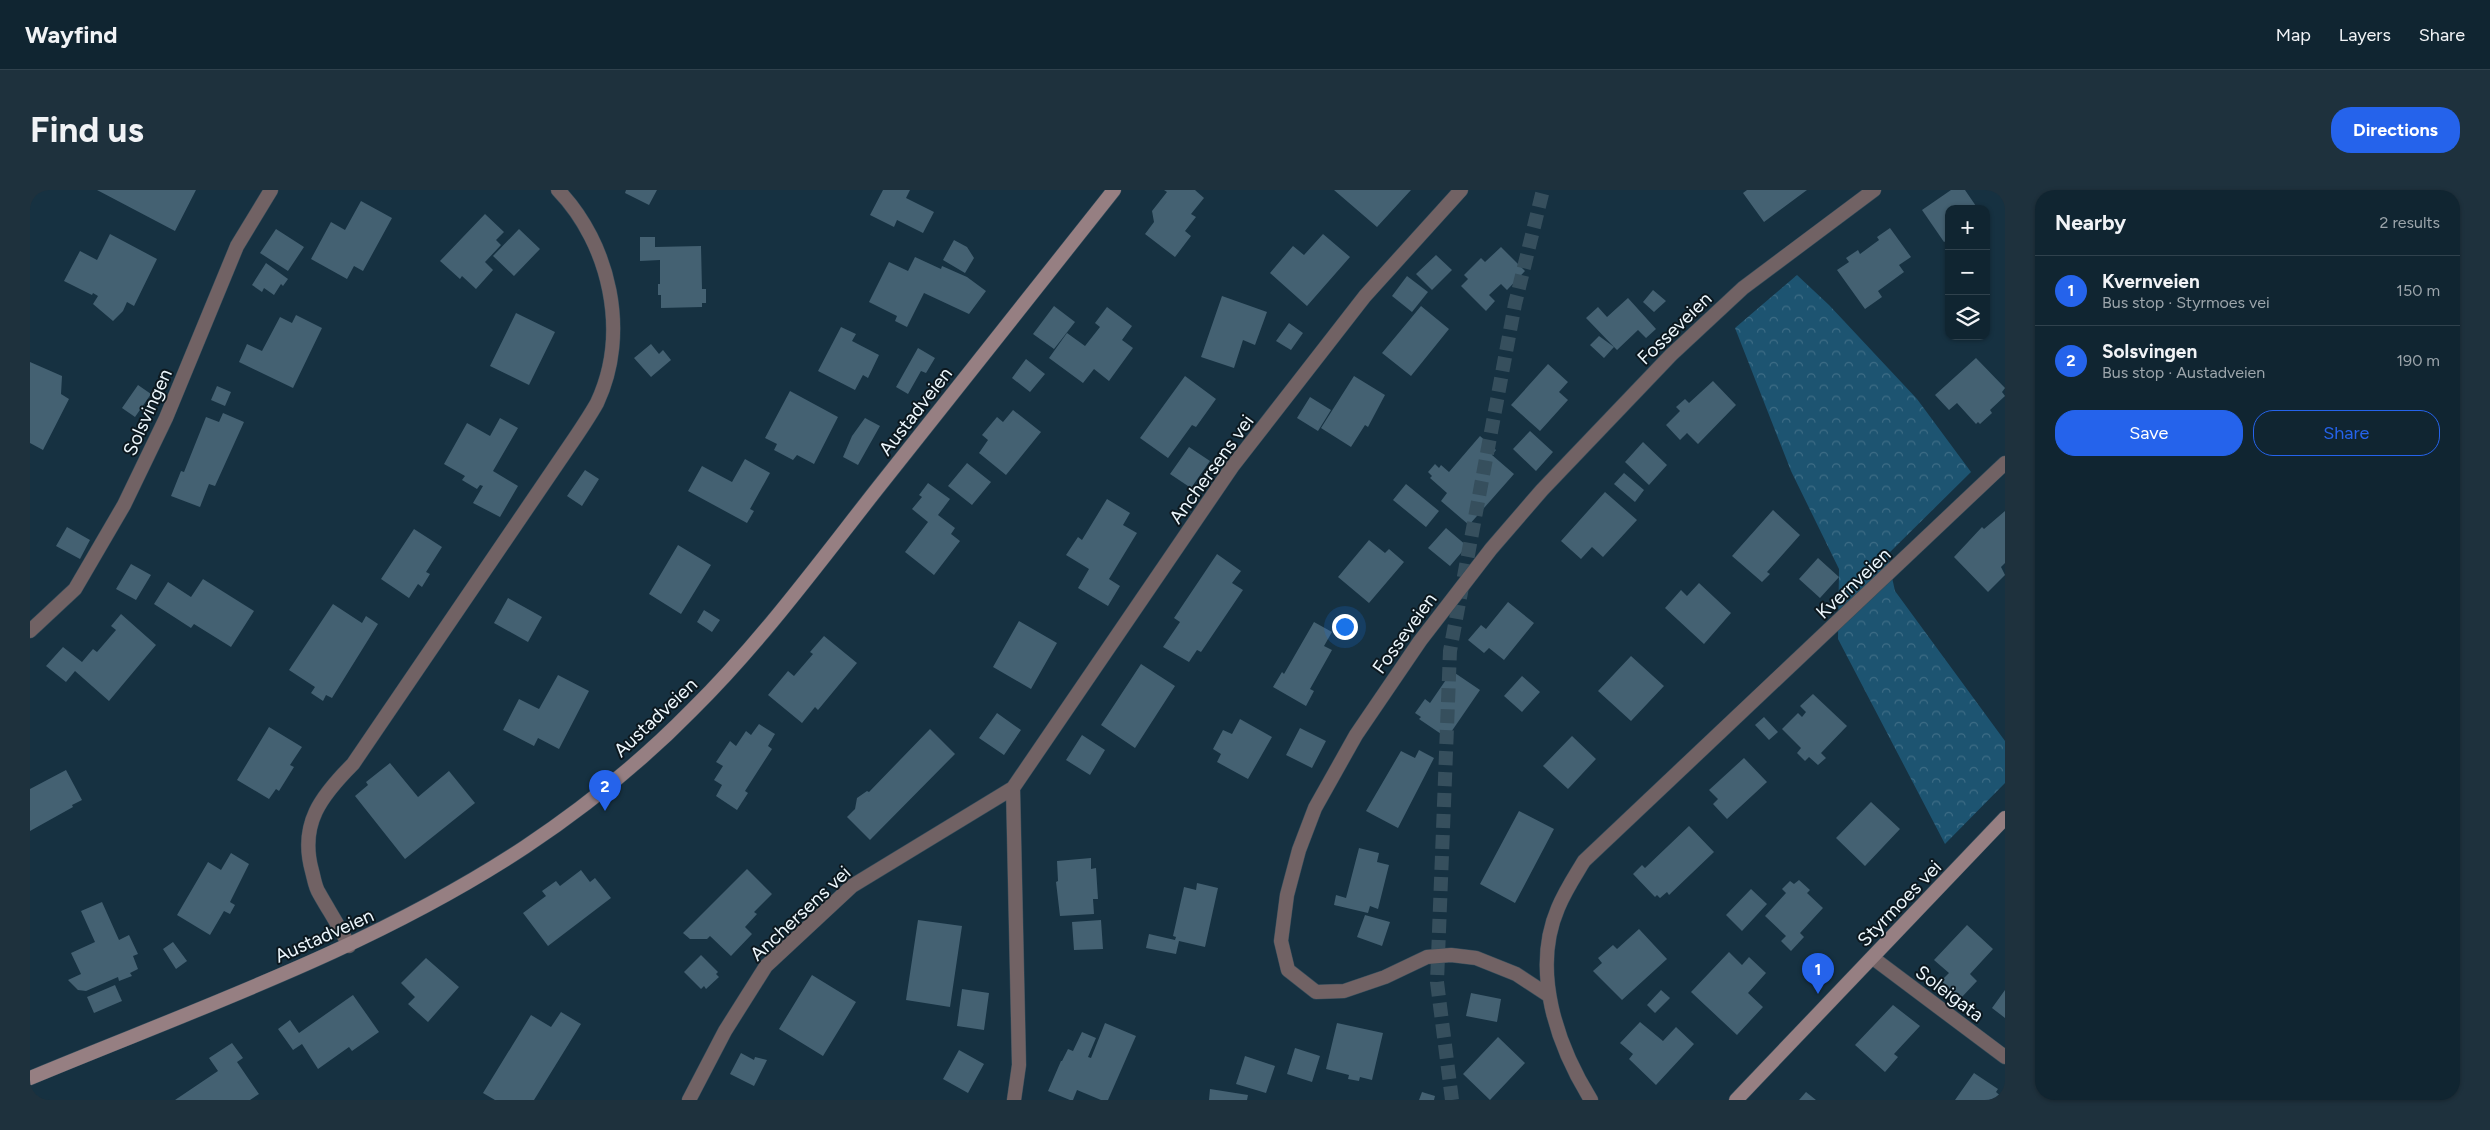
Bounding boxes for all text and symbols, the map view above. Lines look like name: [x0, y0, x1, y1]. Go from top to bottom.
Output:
text: Wayfind: [25, 20, 118, 49]
text: Map: [2276, 24, 2311, 46]
text: Layers: [2339, 24, 2391, 46]
text: Share: [2419, 24, 2465, 46]
button: Directions: [2331, 107, 2460, 153]
text: Find us: [30, 109, 144, 151]
map controls: [1945, 205, 1990, 340]
button: +: [1945, 205, 1990, 250]
text: Nearby: [2055, 210, 2126, 235]
text: 2 results: [2380, 213, 2440, 232]
button: −: [1945, 250, 1990, 295]
text: Kvernveien: [2102, 270, 2200, 293]
text: 1: [2068, 281, 2074, 300]
text: 150 m: [2396, 281, 2440, 300]
street label: Fosseveien: [1632, 287, 1716, 369]
text: Bus stop · Styrmoes vei: [2102, 293, 2270, 312]
button: layers: [1945, 295, 1990, 340]
text: Solsvingen: [2102, 340, 2197, 363]
text: 2: [2066, 351, 2076, 370]
text: 190 m: [2397, 351, 2440, 370]
street label: Austadveien: [874, 363, 957, 460]
text: Bus stop · Austadveien: [2102, 363, 2265, 382]
street label: Solsvingen: [118, 365, 177, 459]
street label: Anchersens vei: [1164, 410, 1259, 528]
button: Save: [2055, 410, 2243, 456]
button: Share: [2253, 410, 2440, 456]
street label: Kvernveien: [1811, 543, 1895, 624]
street label: Fosseveien: [1367, 588, 1441, 678]
your location: [1332, 614, 1358, 640]
street label: Austadveien: [609, 673, 702, 762]
pin: 2: [589, 770, 621, 811]
street label: Styrmoes vei: [1853, 855, 1946, 951]
street label: Anchersens vei: [745, 861, 855, 966]
street label: Austadveien: [271, 903, 377, 967]
pin: 1: [1802, 953, 1834, 994]
street label: Soleigata: [1911, 960, 1988, 1026]

